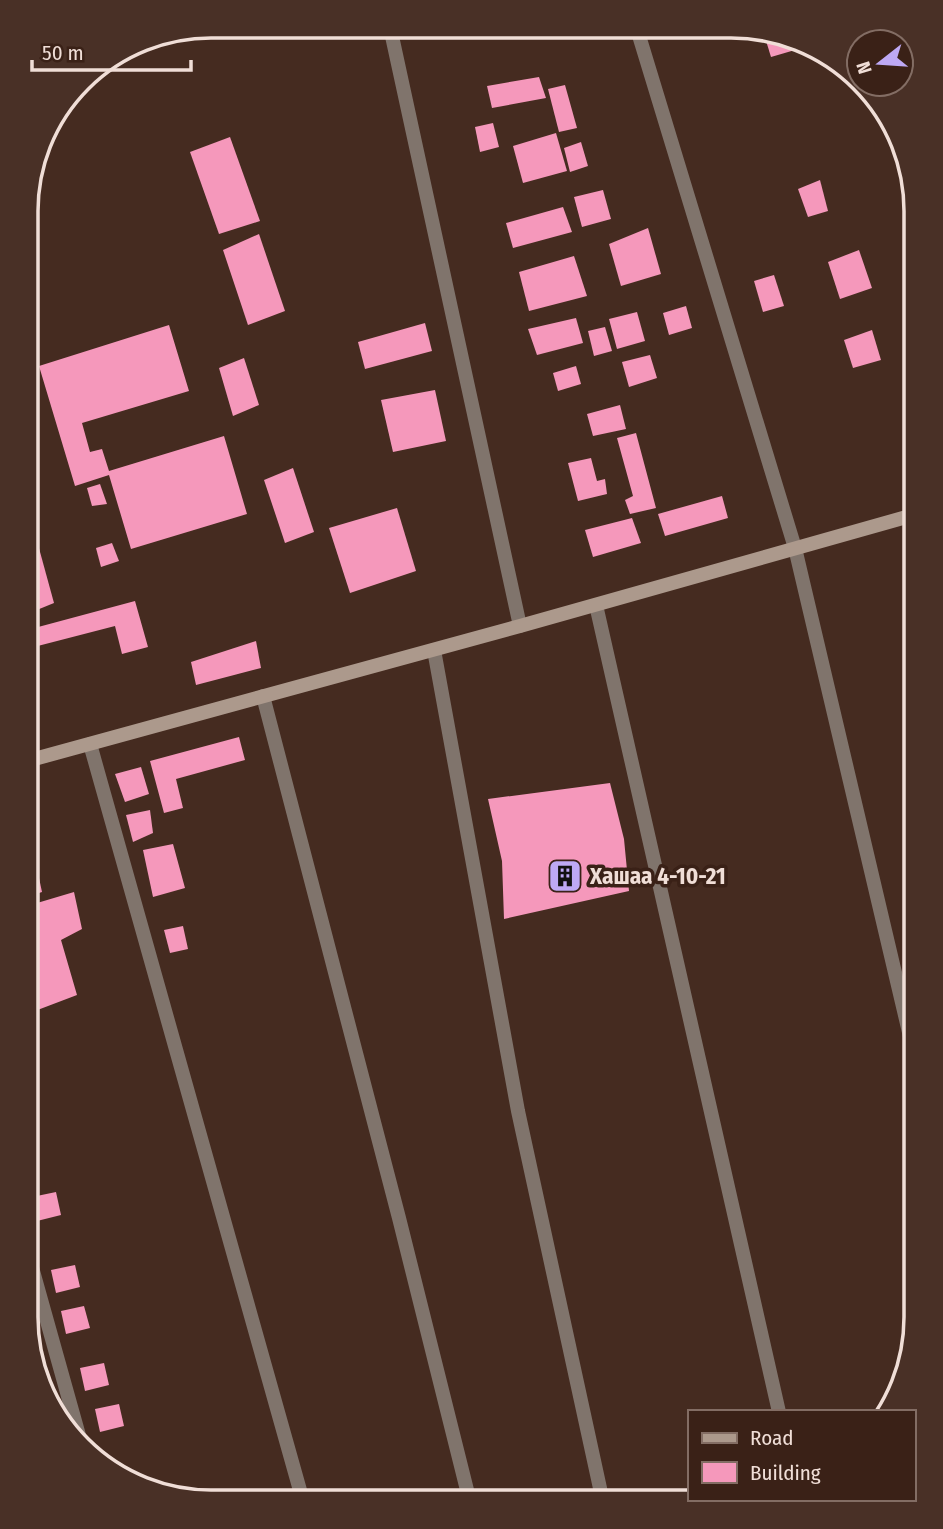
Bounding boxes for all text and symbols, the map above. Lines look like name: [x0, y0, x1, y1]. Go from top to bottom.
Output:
scale bar: [32, 28, 191, 72]
north arrow: [845, 28, 915, 98]
text: 50 m: [42, 40, 84, 66]
text: N: [852, 59, 877, 77]
building icon: Хашаа 4-10-21: [546, 857, 584, 895]
place label: Хашаа 4-10-21: [589, 862, 726, 890]
legend: [688, 1410, 915, 1501]
text: Road: [750, 1425, 794, 1451]
text: Building: [750, 1460, 821, 1486]

